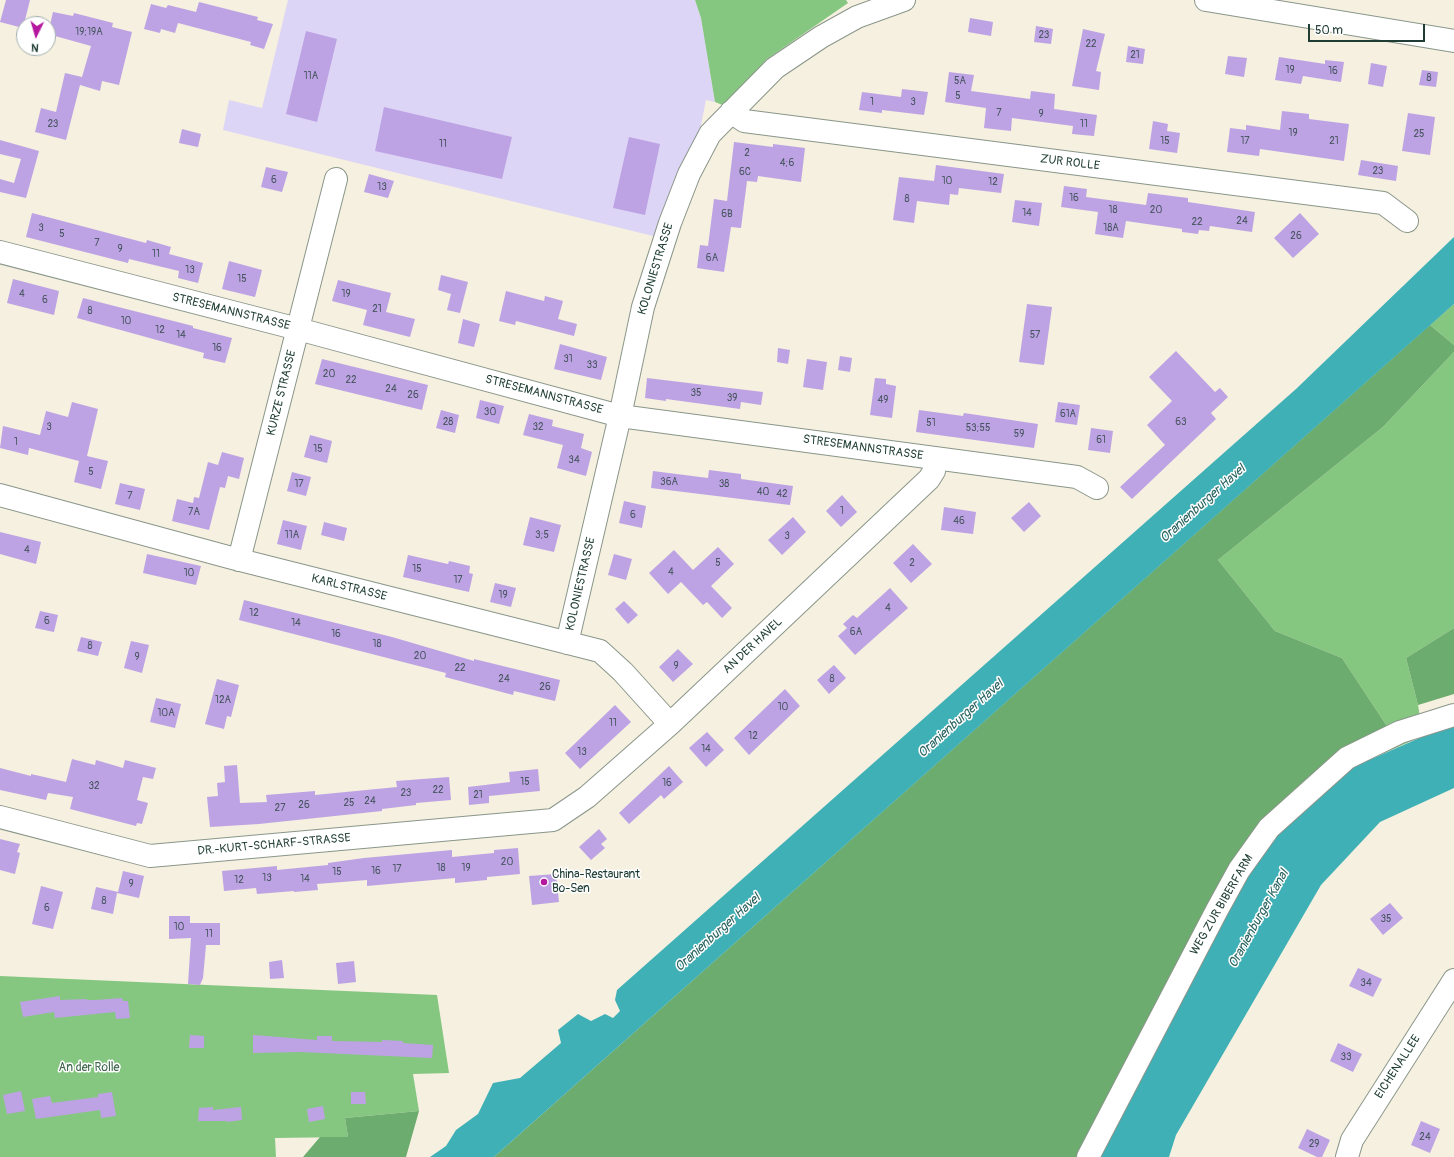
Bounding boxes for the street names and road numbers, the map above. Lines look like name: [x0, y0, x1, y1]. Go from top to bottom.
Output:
street label: ZUR ROLLE: [1039, 152, 1101, 174]
street label: KOLONIESTRASSE: [635, 221, 677, 317]
street label: STRESEMANNSTRASSE: [170, 290, 292, 334]
street label: KURZE STRASSE: [264, 349, 300, 437]
street label: STRESEMANNSTRASSE: [484, 372, 604, 418]
street label: STRESEMANNSTRASSE: [802, 432, 924, 464]
street label: KOLONIESTRASSE: [563, 536, 599, 632]
street label: KARLSTRASSE: [310, 572, 388, 604]
street label: AN DER HAVEL: [720, 615, 786, 677]
street label: DR.-KURT-SCHARF-STRASSE: [197, 831, 351, 859]
street label: WEG ZUR BIBERFARM: [1187, 852, 1257, 958]
street label: EICHENALLEE: [1372, 1032, 1424, 1102]

